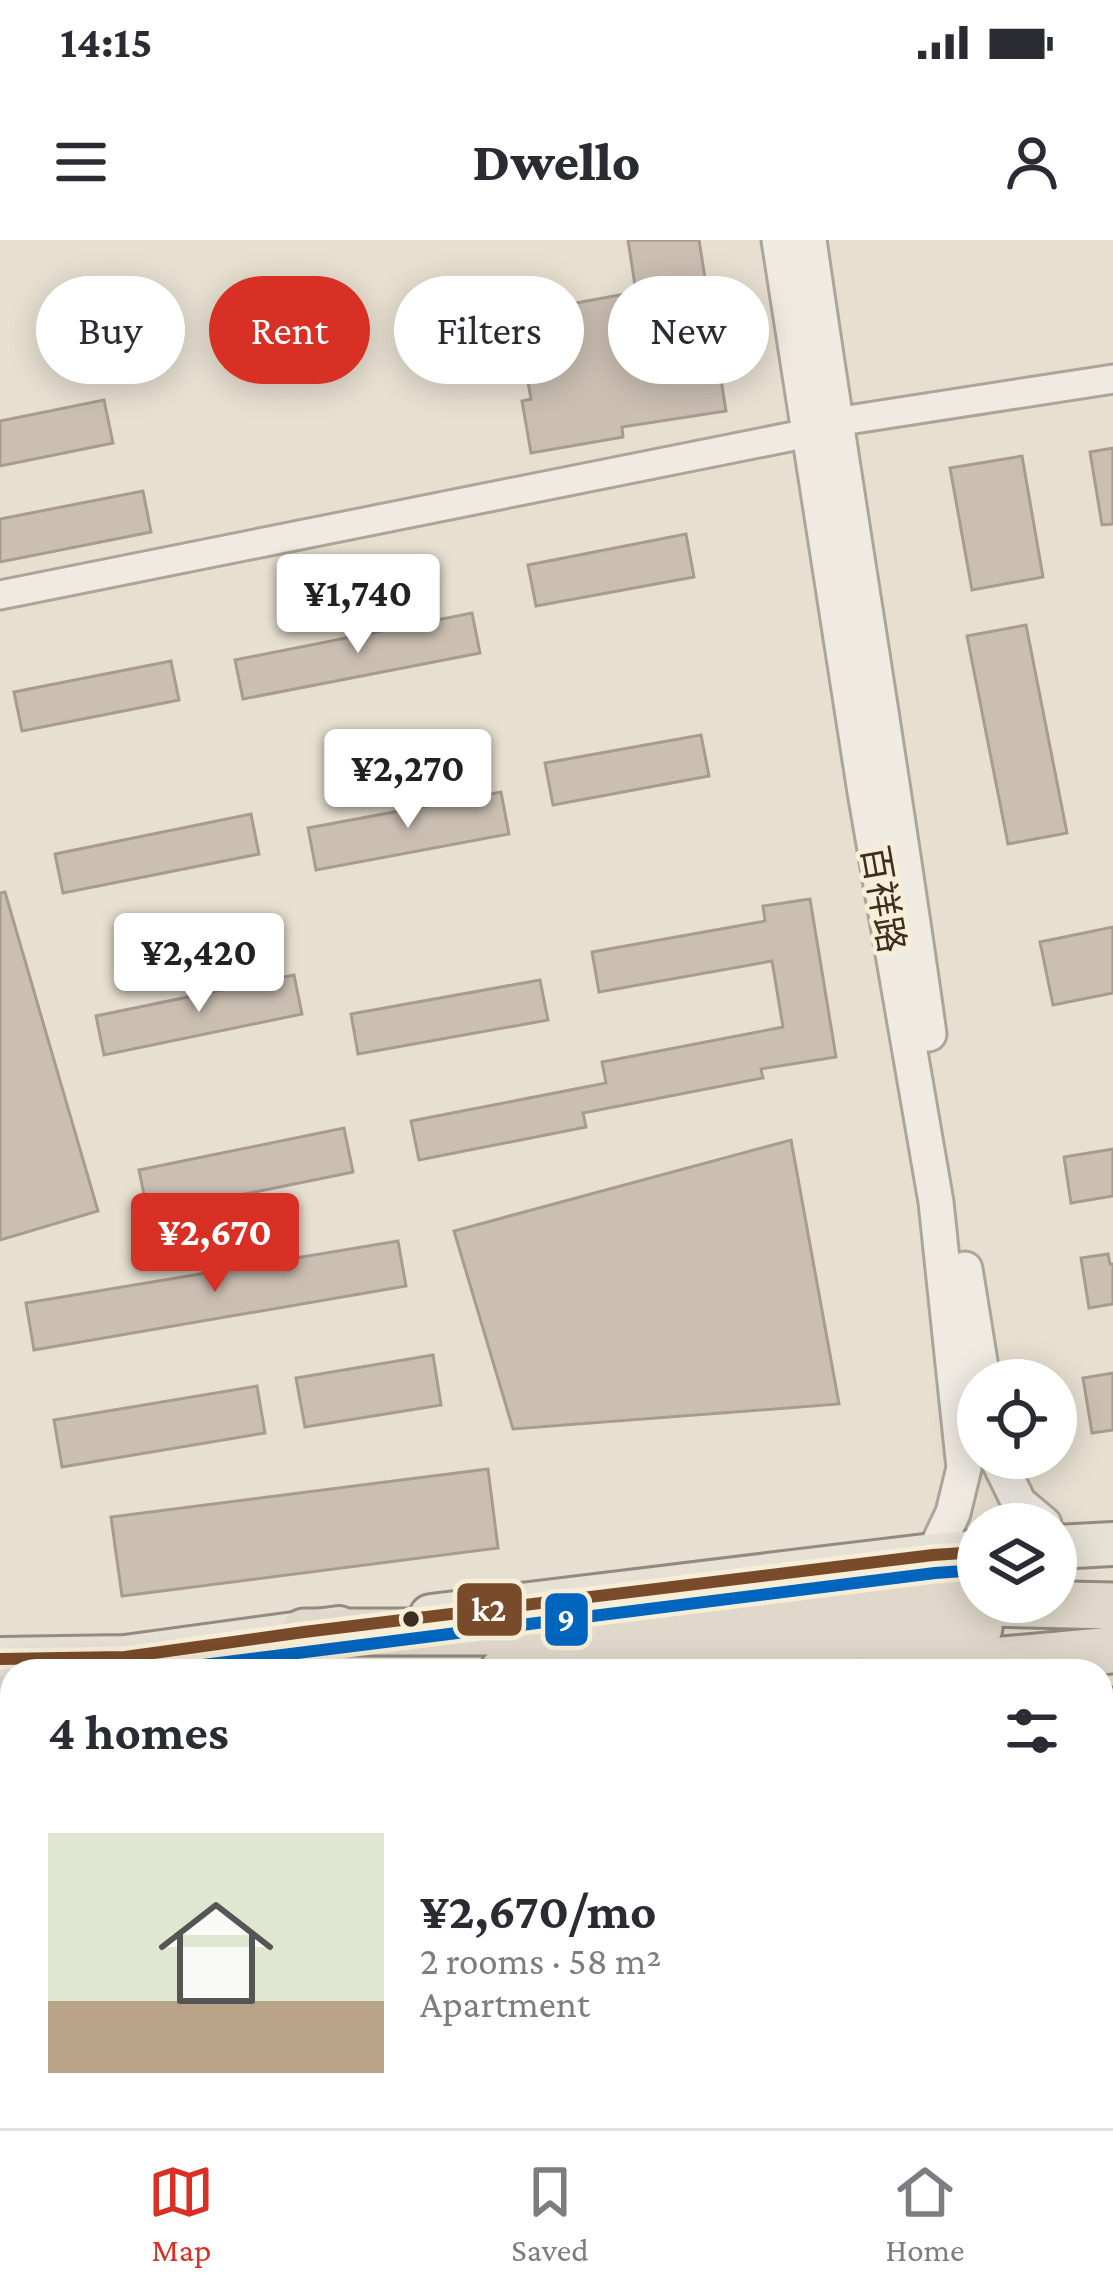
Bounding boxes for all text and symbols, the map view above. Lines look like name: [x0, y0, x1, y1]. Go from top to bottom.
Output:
text: 14:15: [60, 17, 153, 67]
icon: menu: [48, 129, 114, 195]
icon: person: [999, 129, 1065, 195]
text: Dwello: [473, 132, 640, 192]
chip: Buy: [36, 276, 185, 384]
chip: Rent: [209, 276, 370, 384]
chip: Filters: [394, 276, 584, 384]
chip: New: [608, 276, 769, 384]
pin: ¥1,740: [260, 554, 456, 656]
text: ¥1,740: [304, 571, 412, 614]
pin: ¥2,270: [310, 729, 506, 831]
text: ¥2,270: [351, 746, 465, 789]
street label: 百祥路: [854, 843, 912, 956]
pin: ¥2,420: [101, 913, 297, 1015]
text: ¥2,420: [141, 930, 257, 973]
pin: ¥2,670: [117, 1193, 313, 1295]
text: ¥2,670: [158, 1210, 272, 1253]
map controls: [957, 1359, 1077, 1623]
button: locate: [957, 1359, 1077, 1479]
button: layers: [957, 1503, 1077, 1623]
line badge: k2: [455, 1581, 524, 1638]
text: k2: [472, 1591, 506, 1628]
line badge: 9: [543, 1591, 590, 1648]
text: 9: [557, 1601, 575, 1638]
unlabelled marker: [400, 1608, 422, 1630]
icon: filters: [999, 1698, 1065, 1764]
text: 4 homes: [48, 1703, 229, 1760]
icon: home: [144, 1881, 288, 2025]
text: ¥2,670/mo: [420, 1882, 657, 1939]
text: 2 rooms · 58 m²: [420, 1939, 662, 1982]
text: Apartment: [420, 1982, 590, 2025]
tab: Map: [148, 2159, 214, 2268]
tab: Saved: [511, 2159, 589, 2268]
tab: Home: [885, 2159, 965, 2268]

